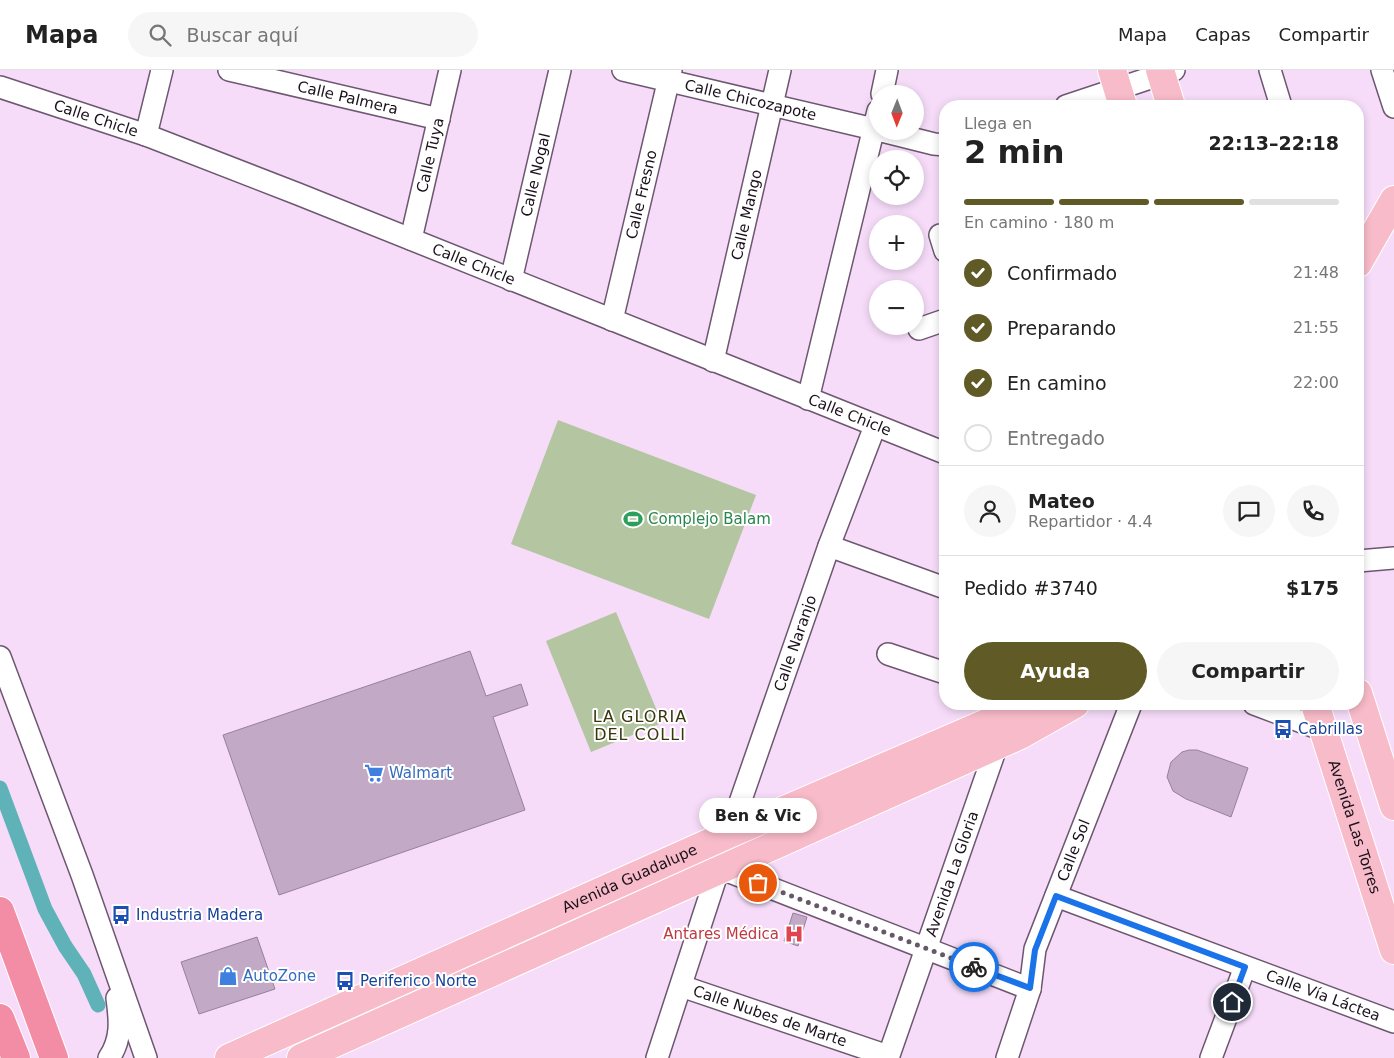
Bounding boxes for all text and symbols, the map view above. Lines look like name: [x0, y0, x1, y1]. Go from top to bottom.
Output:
search box: [128, 12, 478, 57]
text: Mapa: [25, 21, 98, 49]
icon: search: [146, 21, 174, 49]
text: Buscar aquí: [186, 24, 298, 46]
text: Mapa: [1118, 24, 1167, 45]
text: Capas: [1195, 24, 1251, 45]
text: Compartir: [1279, 24, 1369, 45]
street label: Calle Chicozapote: [683, 76, 818, 124]
street label: Calle Palmera: [296, 77, 400, 118]
north arrow: [869, 85, 924, 140]
map controls: [869, 85, 924, 335]
street label: Calle Chicle: [51, 96, 140, 141]
text: Llega en: [964, 114, 1032, 133]
street label: Calle Tuya: [413, 116, 448, 195]
street label: Calle Nogal: [517, 131, 554, 218]
text: 22:13–22:18: [1209, 132, 1339, 154]
text: 2 min: [964, 133, 1065, 171]
street label: Calle Fresno: [622, 148, 661, 241]
button: locate: [869, 150, 924, 205]
street label: Calle Mango: [728, 168, 766, 262]
text: En camino · 180 m: [964, 213, 1114, 232]
button: +: [869, 215, 924, 270]
street label: Calle Chicle: [430, 240, 518, 289]
icon: check: [964, 259, 992, 287]
text: Confirmado: [1007, 262, 1117, 284]
text: 21:48: [1293, 263, 1339, 282]
button: −: [869, 280, 924, 335]
icon: check: [964, 314, 992, 342]
text: Preparando: [1007, 317, 1116, 339]
text: 21:55: [1293, 318, 1339, 337]
icon: check: [964, 369, 992, 397]
text: En camino: [1007, 372, 1107, 394]
text: 22:00: [1293, 373, 1339, 392]
street label: Calle Chicle: [806, 390, 894, 440]
text: Entregado: [1007, 427, 1105, 449]
button: person: [964, 485, 1016, 537]
button: chat: [1223, 485, 1275, 537]
button: phone: [1287, 485, 1339, 537]
text: Mateo: [1028, 490, 1095, 512]
sports icon: Complejo Balam: [622, 508, 644, 530]
place label: Complejo Balam: [648, 510, 771, 528]
text: Repartidor · 4.4: [1028, 512, 1153, 531]
text: Pedido #3740: [964, 577, 1098, 599]
text: $175: [1286, 577, 1339, 599]
street label: Calle Naranjo: [770, 593, 820, 694]
button: Ayuda: [964, 642, 1147, 700]
button: Compartir: [1157, 642, 1339, 700]
district label: LA GLORIA DEL COLLI: [593, 707, 687, 744]
bus stop icon: Cabrillas: [1272, 718, 1294, 740]
place label: Cabrillas: [1298, 720, 1363, 738]
street label: Avenida Las Torres: [1325, 758, 1384, 896]
supermarket icon: Walmart: [363, 762, 385, 784]
place label: Walmart: [389, 764, 452, 782]
callout: Ben & Vic: [699, 798, 817, 833]
text: Ben & Vic: [715, 806, 801, 825]
street label: Avenida La Gloria: [922, 809, 982, 939]
street label: Calle Sol: [1053, 817, 1094, 884]
street label: Avenida Guadalupe: [559, 840, 700, 917]
pin: [737, 862, 779, 904]
icon: bag: [744, 869, 772, 897]
bus stop icon: Industria Madera: [110, 904, 132, 926]
place label: Industria Madera: [136, 906, 263, 924]
hospital icon: Antares Médica: [783, 923, 805, 945]
place label: Antares Médica: [663, 925, 779, 943]
courier: [949, 942, 999, 992]
icon: bike: [960, 953, 988, 981]
shop icon: AutoZone: [217, 965, 239, 987]
street label: Calle Vía Láctea: [1263, 966, 1383, 1025]
place label: AutoZone: [243, 967, 316, 985]
bus stop icon: Periferico Norte: [334, 970, 356, 992]
place label: Periferico Norte: [360, 972, 477, 990]
pin: [1211, 981, 1253, 1023]
street label: Calle Nubes de Marte: [691, 982, 849, 1050]
icon: home: [1218, 988, 1246, 1016]

